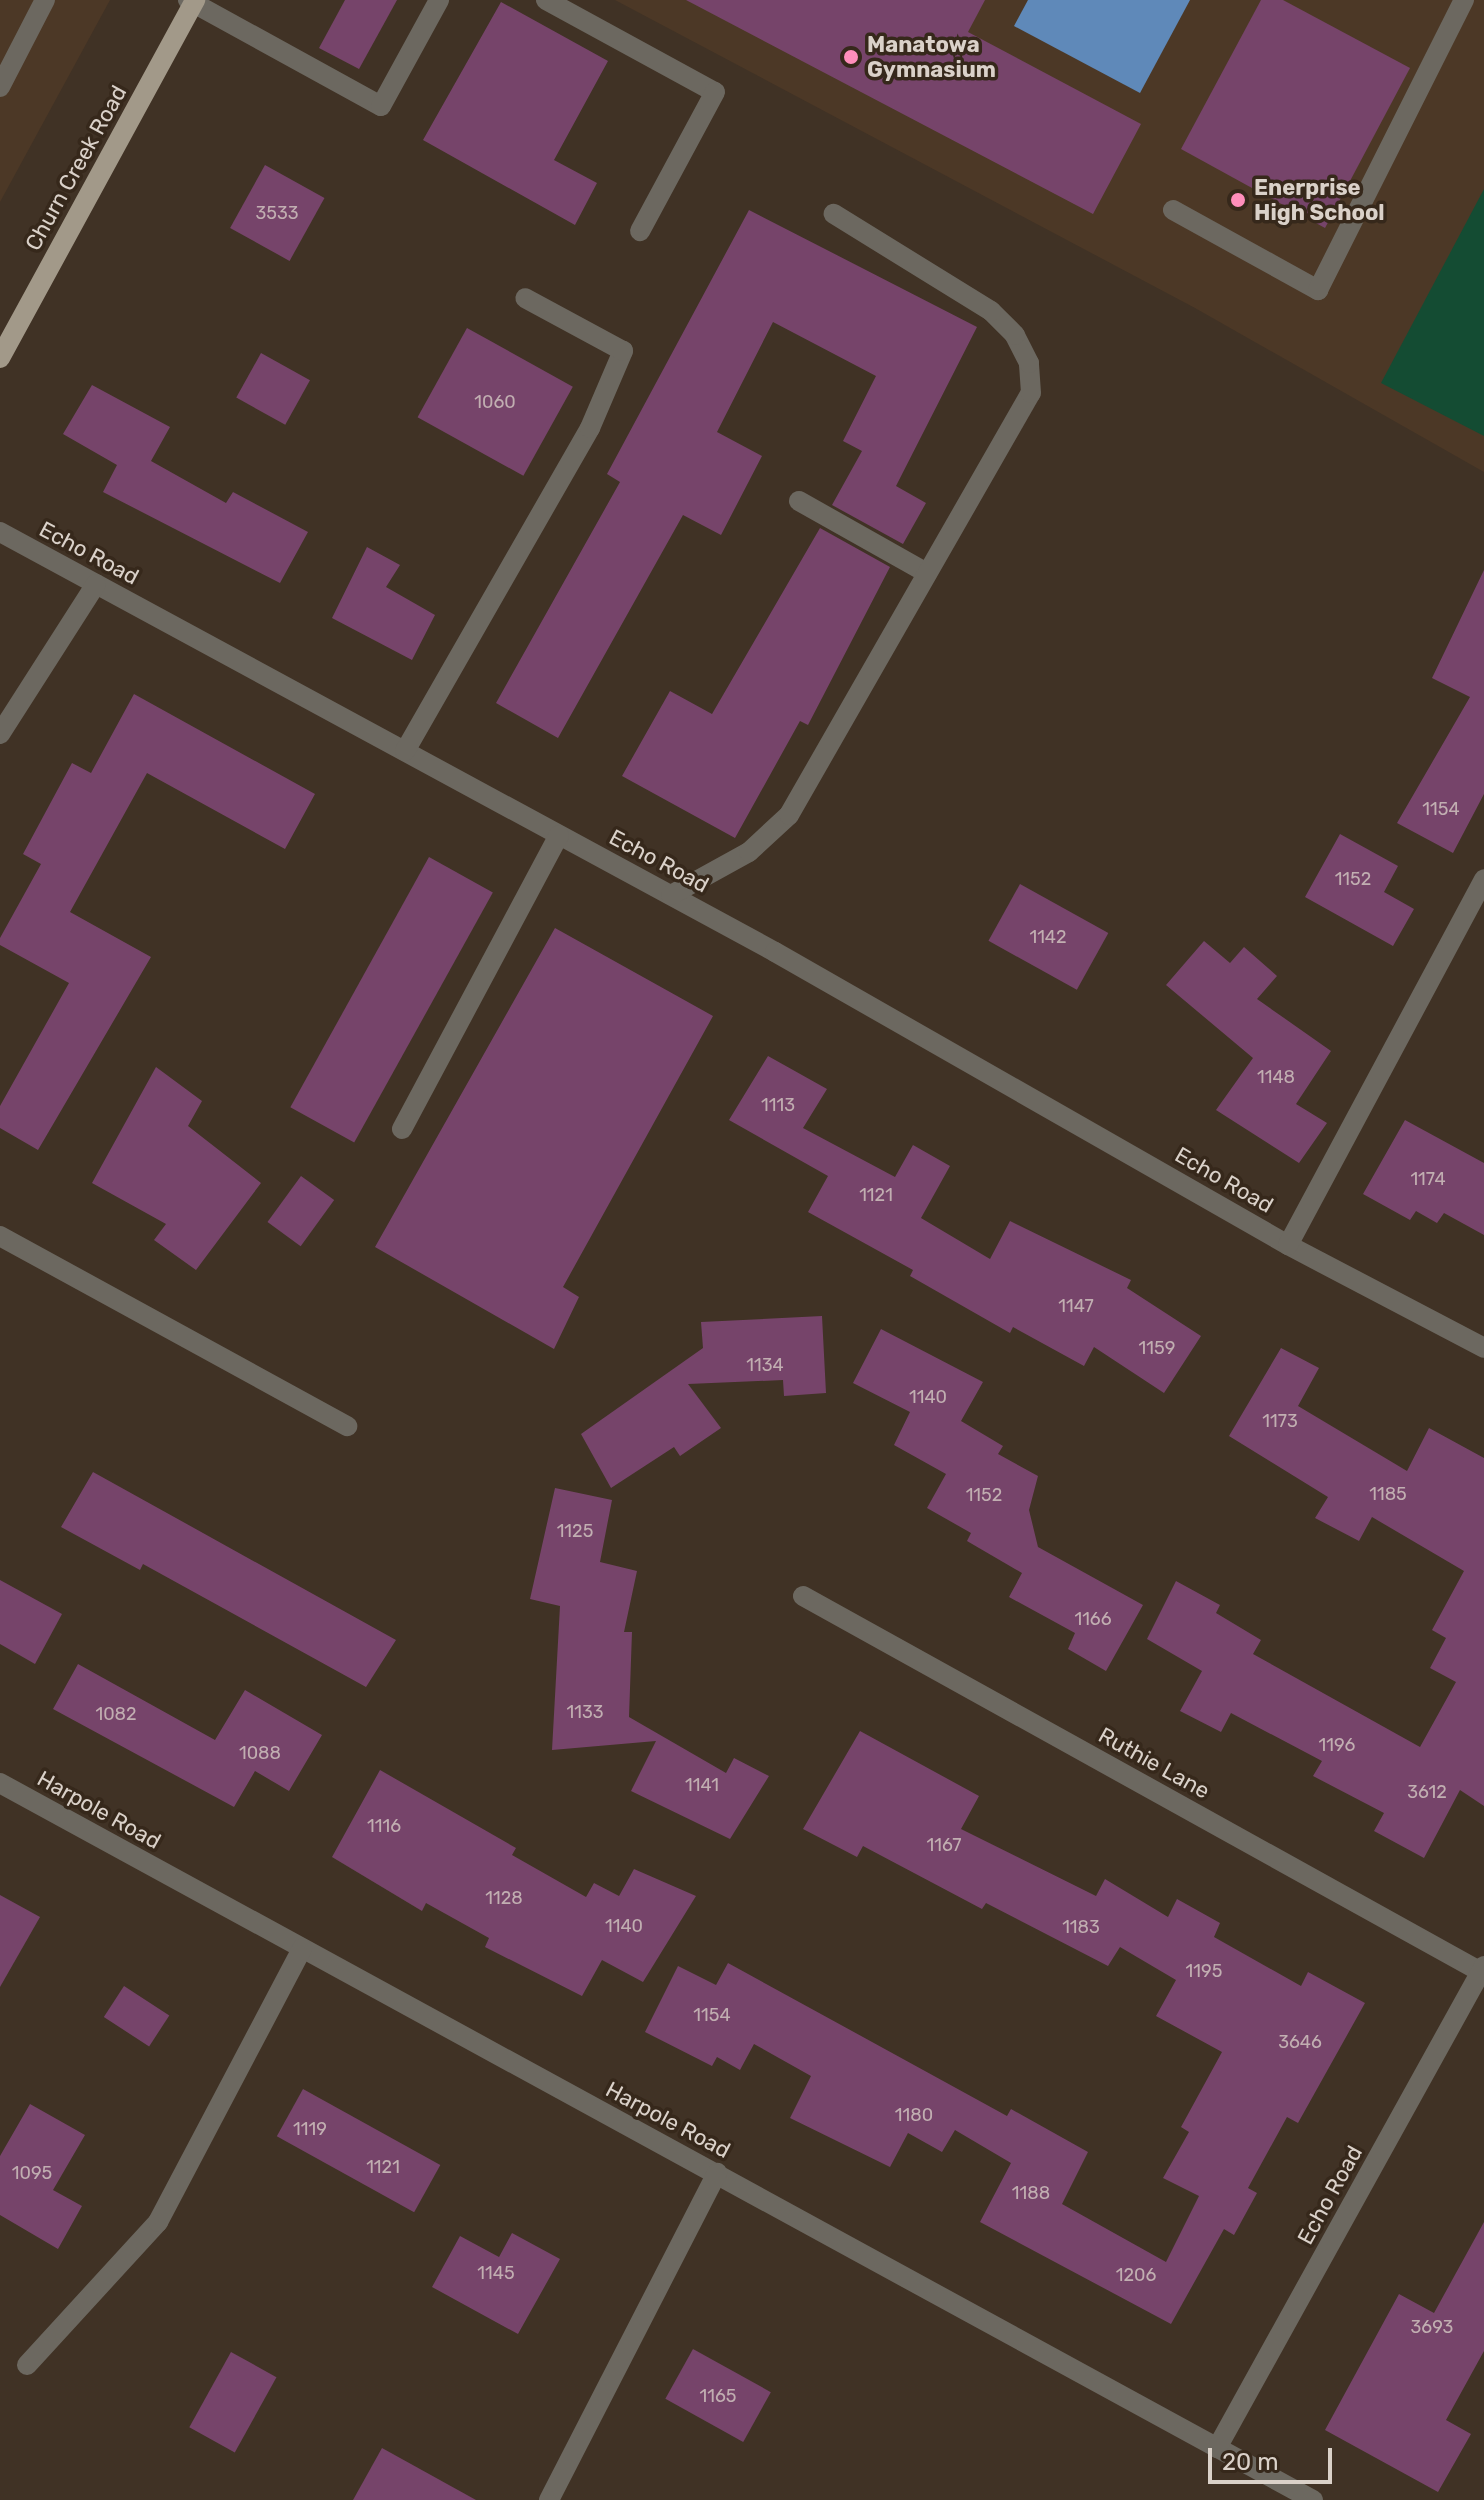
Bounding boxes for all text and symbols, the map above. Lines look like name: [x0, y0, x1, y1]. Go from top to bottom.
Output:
place label: Manatowa Gymnasium: [867, 31, 996, 82]
marker: Manatowa Gymnasium: [842, 48, 860, 66]
street label: Churn Creek Road: [20, 81, 132, 255]
place label: Enerprise High School: [1254, 174, 1385, 226]
marker: Enerprise High School: [1229, 191, 1247, 209]
house number: 3533: [255, 202, 299, 224]
house number: 1060: [474, 391, 516, 413]
street label: Echo Road: [35, 516, 143, 590]
house number: 1154: [1422, 798, 1460, 820]
street label: Echo Road: [605, 824, 713, 898]
house number: 1152: [1335, 868, 1371, 890]
house number: 1142: [1029, 926, 1067, 948]
house number: 1148: [1257, 1066, 1295, 1088]
house number: 1113: [761, 1094, 795, 1116]
street label: Echo Road: [1170, 1141, 1278, 1219]
house number: 1174: [1410, 1168, 1446, 1190]
house number: 1121: [859, 1184, 893, 1206]
house number: 1147: [1058, 1295, 1094, 1317]
house number: 1159: [1139, 1337, 1175, 1359]
house number: 1134: [746, 1354, 784, 1376]
house number: 1140: [909, 1386, 947, 1408]
house number: 1173: [1262, 1410, 1298, 1432]
house number: 1185: [1369, 1483, 1407, 1505]
house number: 1152: [966, 1484, 1002, 1506]
house number: 1125: [557, 1520, 593, 1542]
house number: 1166: [1074, 1608, 1112, 1630]
house number: 1133: [566, 1701, 604, 1723]
house number: 1082: [95, 1703, 137, 1725]
street label: Ruthie Lane: [1094, 1722, 1214, 1804]
house number: 1196: [1319, 1734, 1355, 1756]
house number: 1088: [239, 1742, 281, 1764]
street label: Harpole Road: [33, 1765, 165, 1855]
house number: 1141: [685, 1774, 719, 1796]
house number: 3612: [1407, 1781, 1447, 1803]
house number: 1116: [367, 1815, 401, 1837]
house number: 1167: [927, 1834, 961, 1856]
house number: 1128: [485, 1887, 523, 1909]
house number: 1140: [605, 1915, 643, 1937]
house number: 1183: [1062, 1916, 1100, 1938]
house number: 1195: [1186, 1960, 1222, 1982]
house number: 1154: [693, 2004, 731, 2026]
house number: 3646: [1278, 2031, 1322, 2053]
street label: Harpole Road: [601, 2076, 735, 2164]
house number: 1180: [895, 2104, 933, 2126]
house number: 1119: [293, 2118, 327, 2140]
street label: Echo Road: [1292, 2141, 1368, 2249]
house number: 1121: [366, 2156, 400, 2178]
house number: 1095: [12, 2162, 52, 2184]
house number: 1188: [1012, 2182, 1050, 2204]
house number: 1145: [477, 2262, 515, 2284]
house number: 1206: [1116, 2264, 1156, 2286]
house number: 3693: [1411, 2316, 1453, 2338]
house number: 1165: [700, 2385, 736, 2407]
scale bar: [1212, 2432, 1336, 2482]
text: 20 m: [1222, 2448, 1279, 2476]

